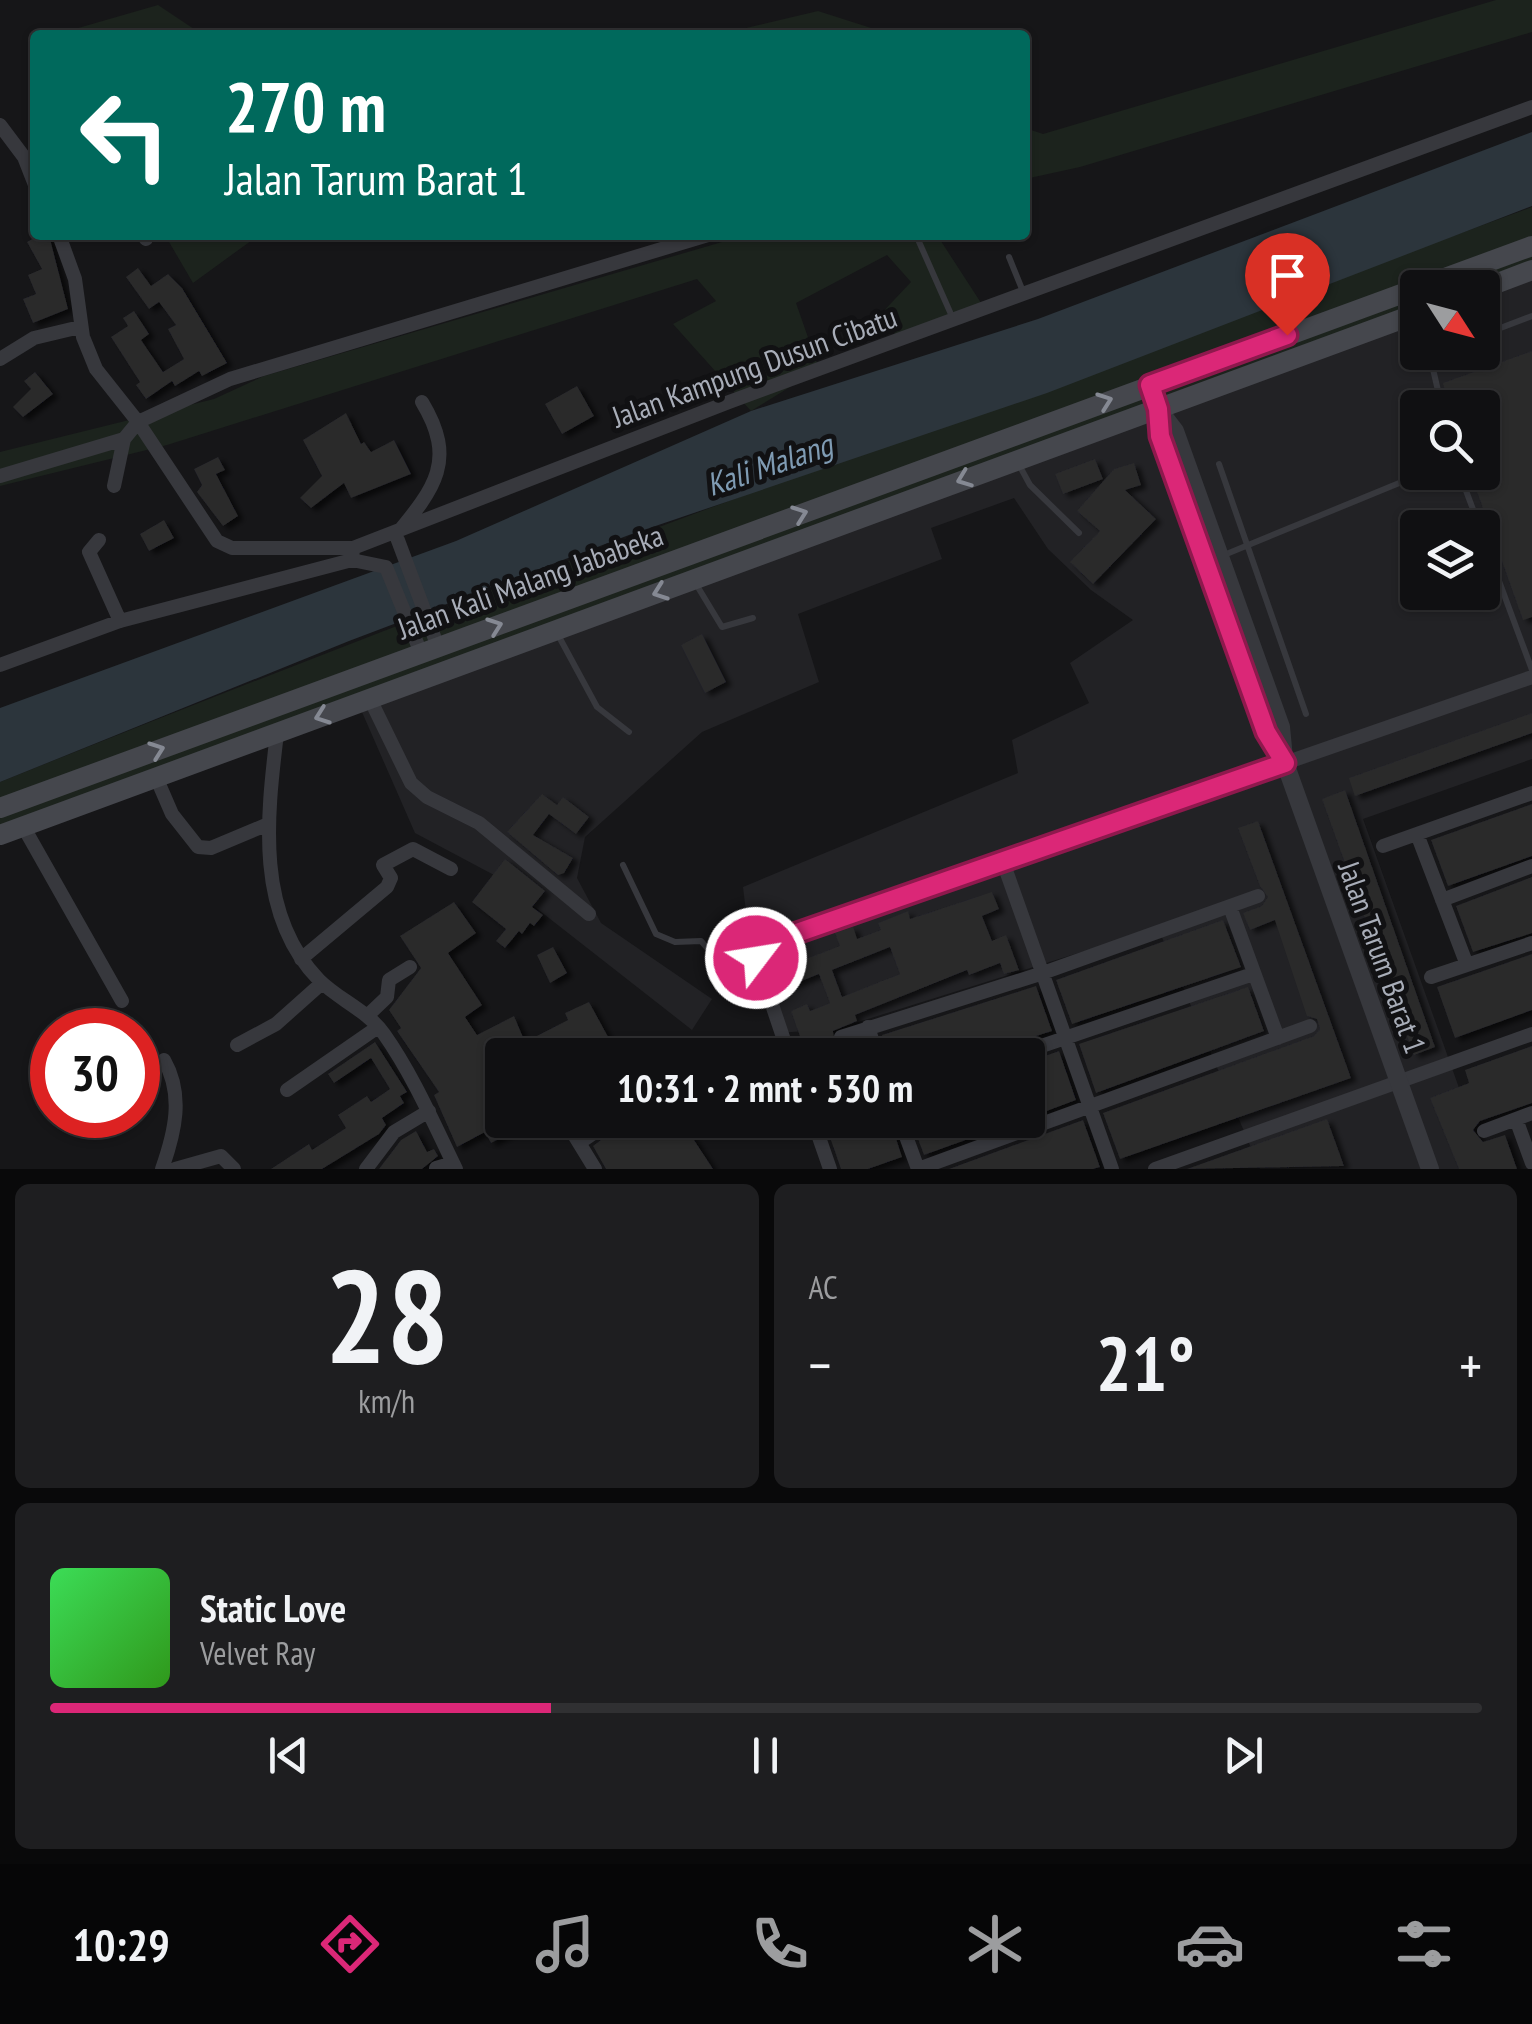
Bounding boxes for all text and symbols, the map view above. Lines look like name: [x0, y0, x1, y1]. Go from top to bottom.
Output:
text: 270 m: [225, 61, 386, 151]
icon: left: [60, 70, 190, 200]
text: Jalan Tarum Barat 1: [225, 149, 527, 207]
pin: [1245, 233, 1330, 336]
icon: arrive: [1260, 248, 1315, 303]
north arrow: [1400, 270, 1500, 370]
map controls: [1400, 270, 1500, 610]
street label: Jalan Kampung Dusun Cibatu: [605, 296, 902, 436]
button: search: [1400, 390, 1500, 490]
one-way arrow: [1095, 393, 1113, 413]
water label: Kali Malang: [701, 422, 840, 505]
one-way arrow: [957, 467, 974, 487]
one-way arrow: [790, 506, 808, 526]
button: layers: [1400, 510, 1500, 610]
street label: Jalan Kali Malang Jababeka: [391, 515, 668, 647]
one-way arrow: [652, 580, 669, 601]
one-way arrow: [485, 618, 503, 638]
one-way arrow: [314, 704, 331, 725]
one-way arrow: [148, 741, 165, 762]
street label: Jalan Tarum Barat 1: [1330, 855, 1436, 1058]
position arrow: [704, 906, 808, 1010]
speed limit sign: 30: [30, 1008, 160, 1138]
text: 10:31 · 2 mnt · 530 m: [617, 1063, 913, 1112]
text: 28: [325, 1231, 449, 1399]
text: AC: [809, 1266, 838, 1308]
text: 21°: [1096, 1315, 1195, 1412]
text: −: [809, 1329, 831, 1400]
text: +: [1459, 1329, 1482, 1400]
text: km/h: [358, 1380, 415, 1422]
text: Static Love: [200, 1583, 346, 1632]
text: Velvet Ray: [200, 1632, 315, 1674]
icon: previous: [261, 1728, 316, 1783]
icon: pause: [738, 1728, 793, 1783]
icon: next: [1216, 1728, 1271, 1783]
icon: directions: [315, 1909, 385, 1979]
icon: music: [530, 1909, 600, 1979]
icon: phone: [745, 1909, 815, 1979]
icon: climate: [960, 1909, 1030, 1979]
icon: car: [1175, 1909, 1245, 1979]
icon: filters: [1389, 1909, 1459, 1979]
text: 10:29: [72, 1915, 170, 1973]

